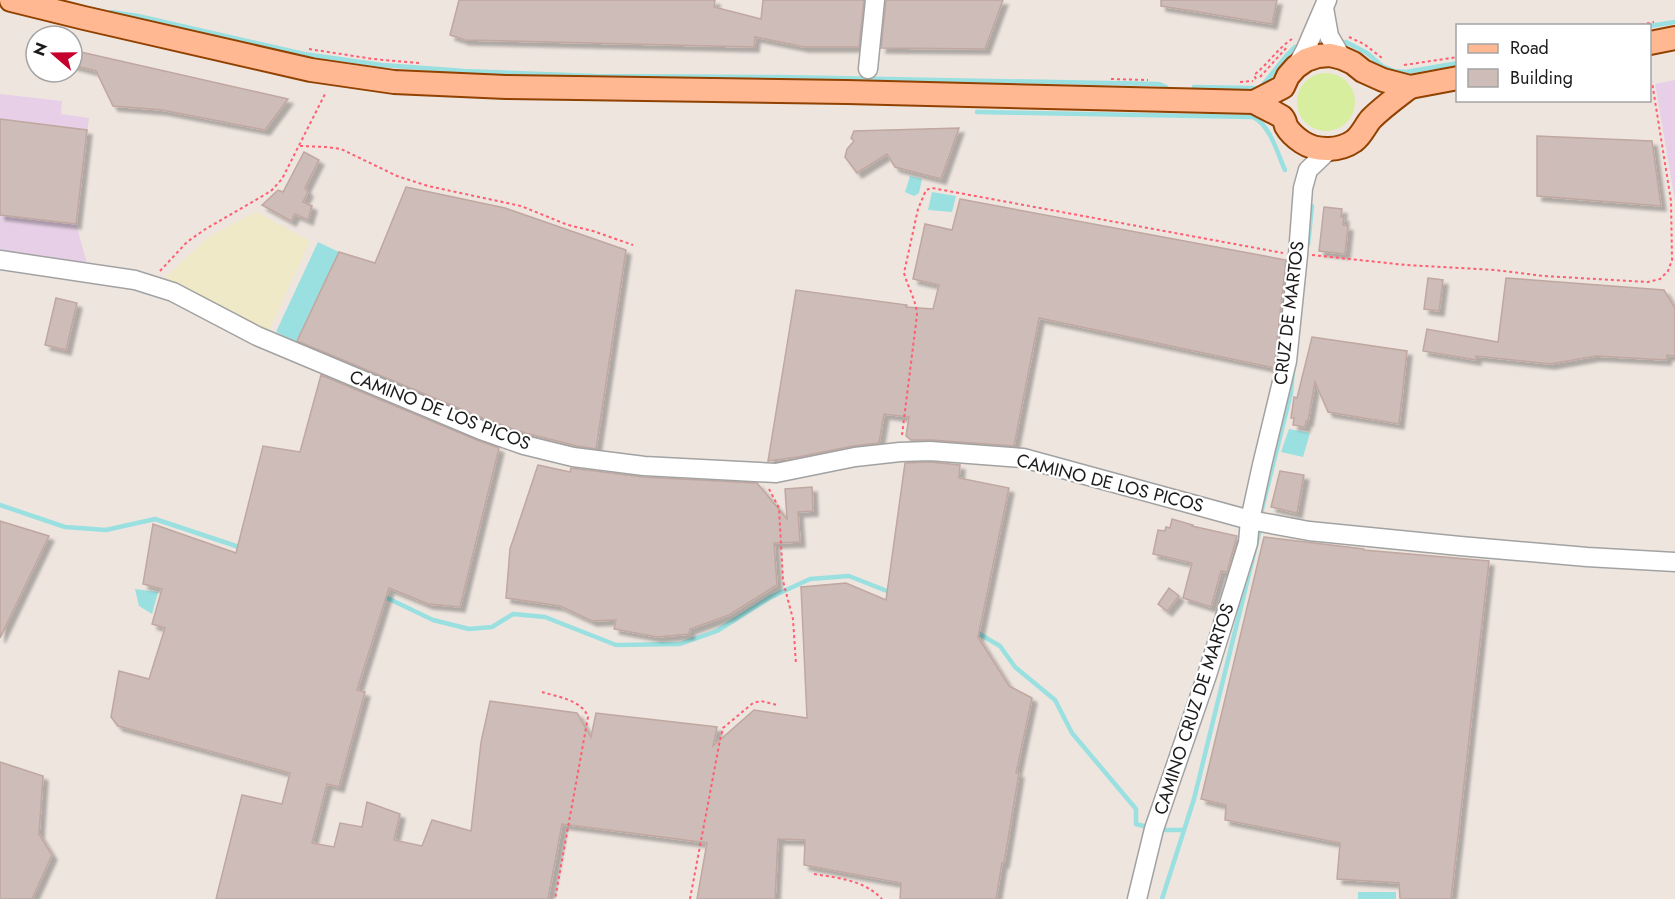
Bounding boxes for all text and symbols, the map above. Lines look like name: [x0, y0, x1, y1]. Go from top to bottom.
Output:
north arrow: [24, 24, 84, 84]
legend: [1456, 24, 1651, 102]
text: Road: [1510, 35, 1549, 61]
text: N: [27, 39, 53, 59]
text: Building: [1510, 65, 1573, 91]
street label: CRUZ DE MARTOS: [1267, 240, 1311, 386]
street label: CAMINO DE LOS PICOS: [346, 363, 534, 457]
street label: CAMINO DE LOS PICOS: [1014, 447, 1206, 519]
street label: CAMINO CRUZ DE MARTOS: [1147, 600, 1241, 818]

